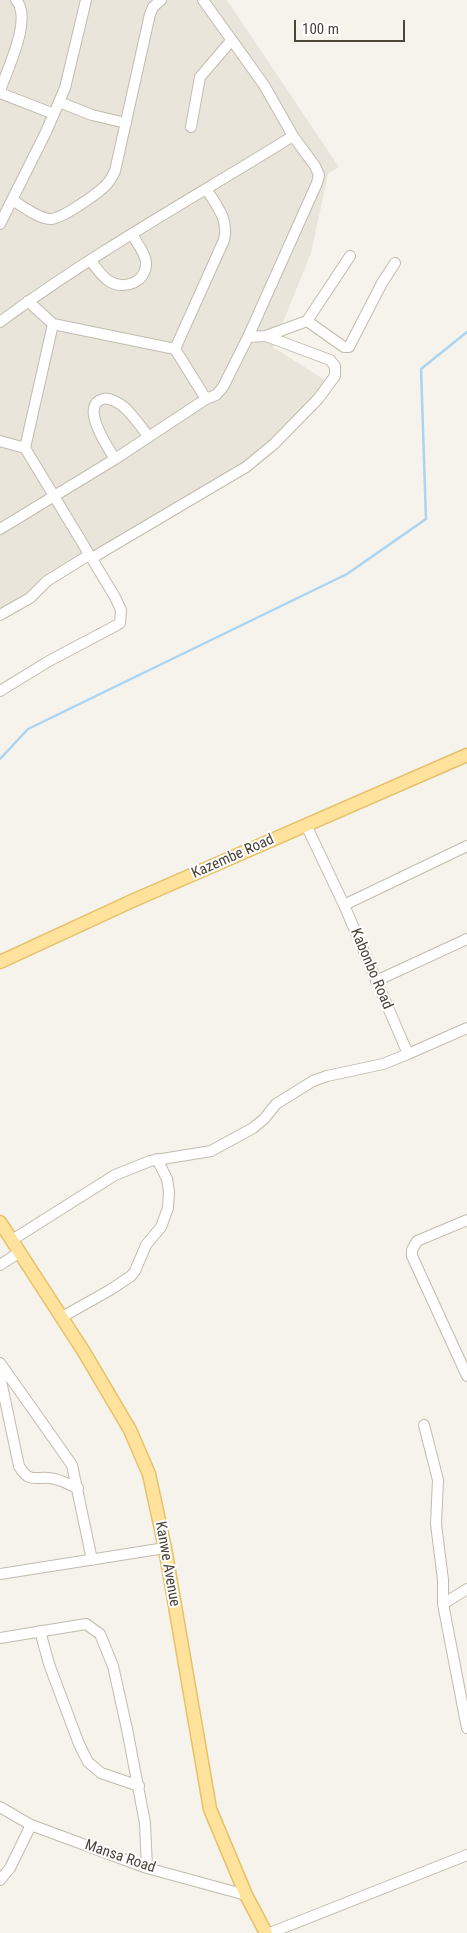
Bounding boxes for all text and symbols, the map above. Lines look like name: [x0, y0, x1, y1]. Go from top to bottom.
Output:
scale bar: [297, 10, 408, 42]
text: 100 m: [302, 20, 339, 38]
street label: Kazembe Road: [189, 831, 277, 883]
street label: Kabonbo Road: [346, 926, 396, 1012]
street label: Kanwe Avenue: [151, 1520, 183, 1608]
street label: Mansa Road: [82, 1837, 158, 1877]

